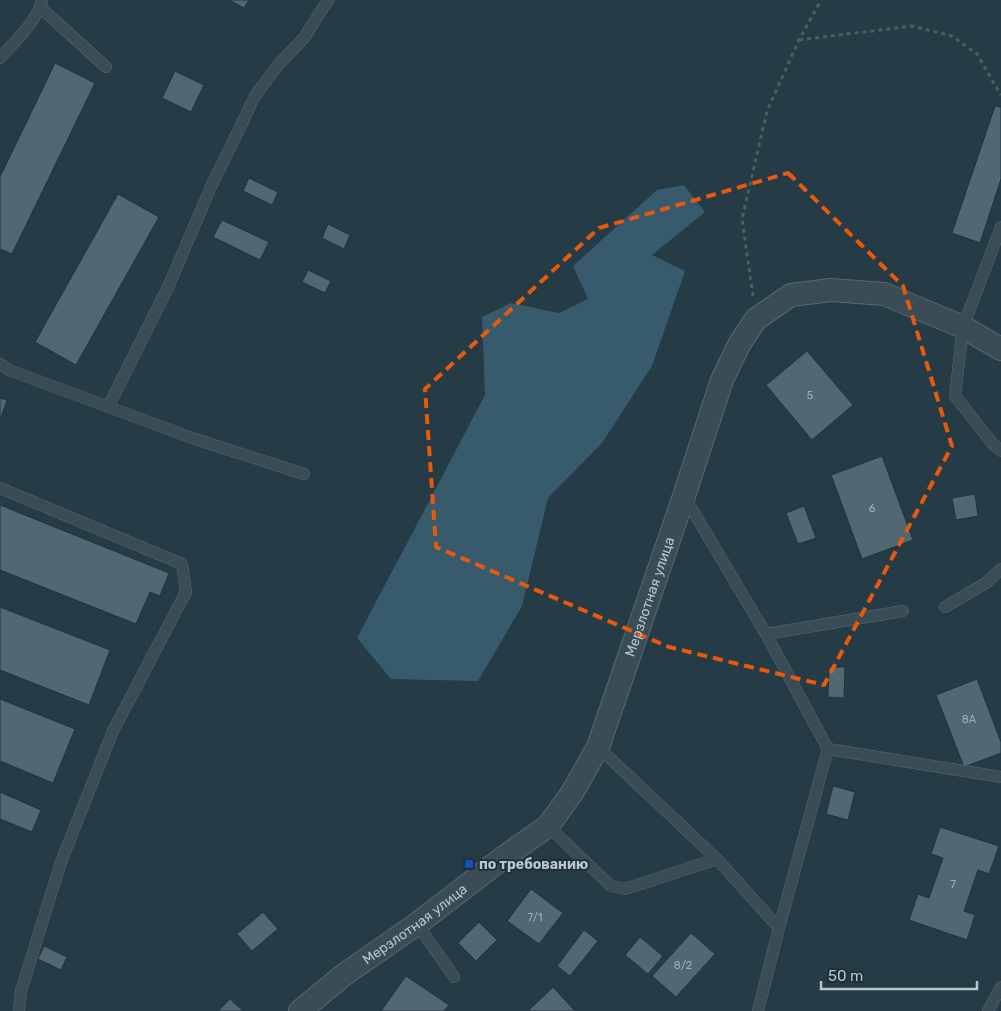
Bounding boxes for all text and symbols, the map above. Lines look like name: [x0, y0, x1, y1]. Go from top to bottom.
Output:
house number: 5: [807, 389, 814, 402]
house number: 6: [869, 502, 876, 515]
street label: Мерзлотная улица: [621, 535, 678, 659]
house number: 8А: [962, 713, 977, 726]
place label: по требованию: [479, 856, 588, 873]
marker: по требованию: [463, 858, 475, 870]
house number: 7: [950, 878, 956, 891]
street label: Мерзлотная улица: [359, 880, 470, 968]
house number: 7/1: [528, 911, 542, 924]
scale bar: [821, 958, 977, 990]
house number: 8/2: [674, 959, 692, 972]
text: 50 m: [828, 967, 863, 985]

